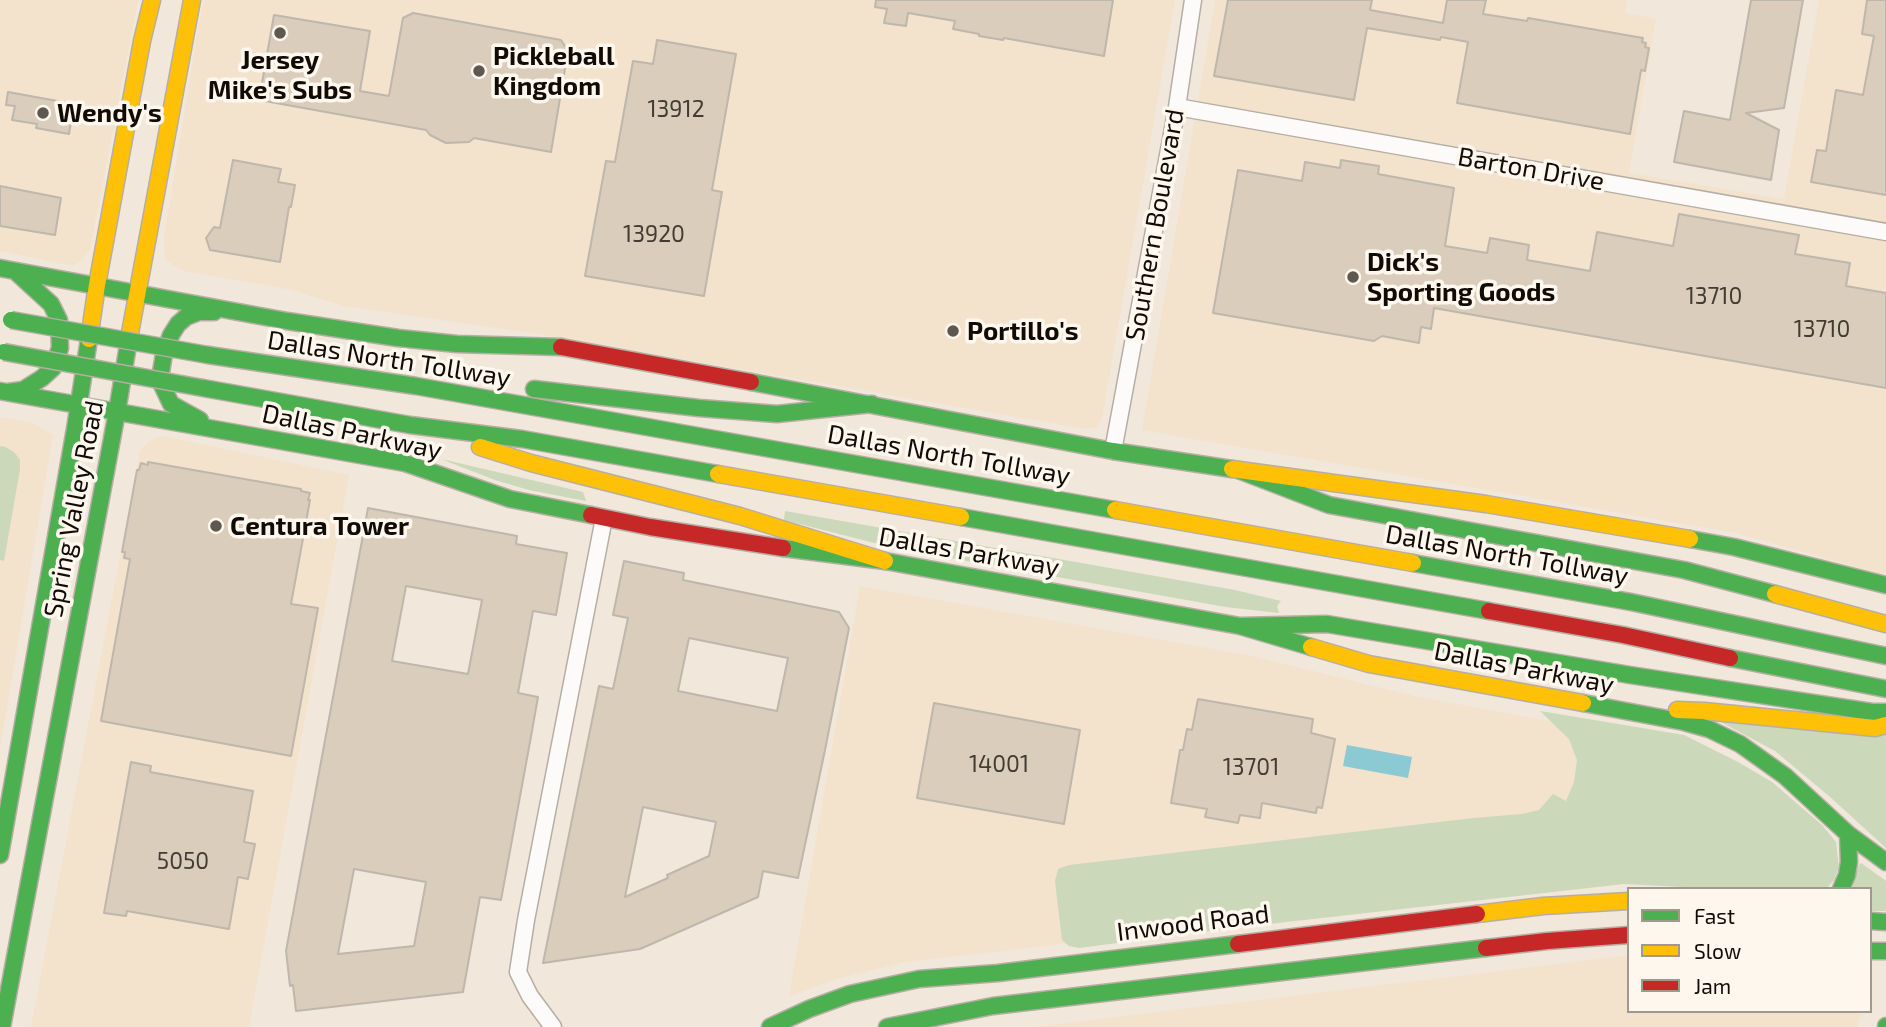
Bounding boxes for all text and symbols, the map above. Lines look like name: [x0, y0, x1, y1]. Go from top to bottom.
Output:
marker: Jersey Mike's Subs: [272, 25, 288, 41]
place label: Pickleball Kingdom: [493, 40, 615, 102]
place label: Jersey Mike's Subs: [208, 44, 352, 106]
marker: Pickleball Kingdom: [471, 63, 487, 79]
house number: 13912: [647, 95, 705, 123]
place label: Wendy's: [57, 97, 162, 129]
marker: Wendy's: [35, 105, 51, 121]
street label: Southern Boulevard: [1119, 107, 1191, 343]
street label: Barton Drive: [1455, 141, 1607, 197]
house number: 13920: [623, 220, 685, 248]
place label: Dick's Sporting Goods: [1367, 246, 1555, 308]
marker: Dick's Sporting Goods: [1345, 269, 1361, 285]
house number: 13710: [1686, 282, 1742, 310]
place label: Portillo's: [967, 315, 1079, 347]
house number: 13710: [1794, 315, 1850, 343]
marker: Portillo's: [945, 323, 961, 339]
street label: Dallas North Tollway: [265, 324, 513, 394]
street label: Spring Valley Road: [38, 398, 110, 620]
street label: Dallas Parkway: [259, 398, 445, 466]
street label: Dallas North Tollway: [825, 418, 1073, 492]
place label: Centura Tower: [230, 510, 409, 542]
marker: Centura Tower: [208, 518, 224, 534]
street label: Dallas North Tollway: [1383, 518, 1631, 592]
street label: Dallas Parkway: [876, 521, 1062, 583]
street label: Dallas Parkway: [1431, 635, 1617, 701]
house number: 14001: [969, 750, 1029, 778]
house number: 13701: [1223, 753, 1279, 781]
house number: 5050: [157, 847, 209, 875]
legend: [1627, 887, 1872, 1013]
street label: Inwood Road: [1115, 898, 1271, 948]
text: Fast: [1694, 903, 1735, 928]
text: Slow: [1694, 938, 1741, 963]
text: Jam: [1694, 973, 1731, 998]

